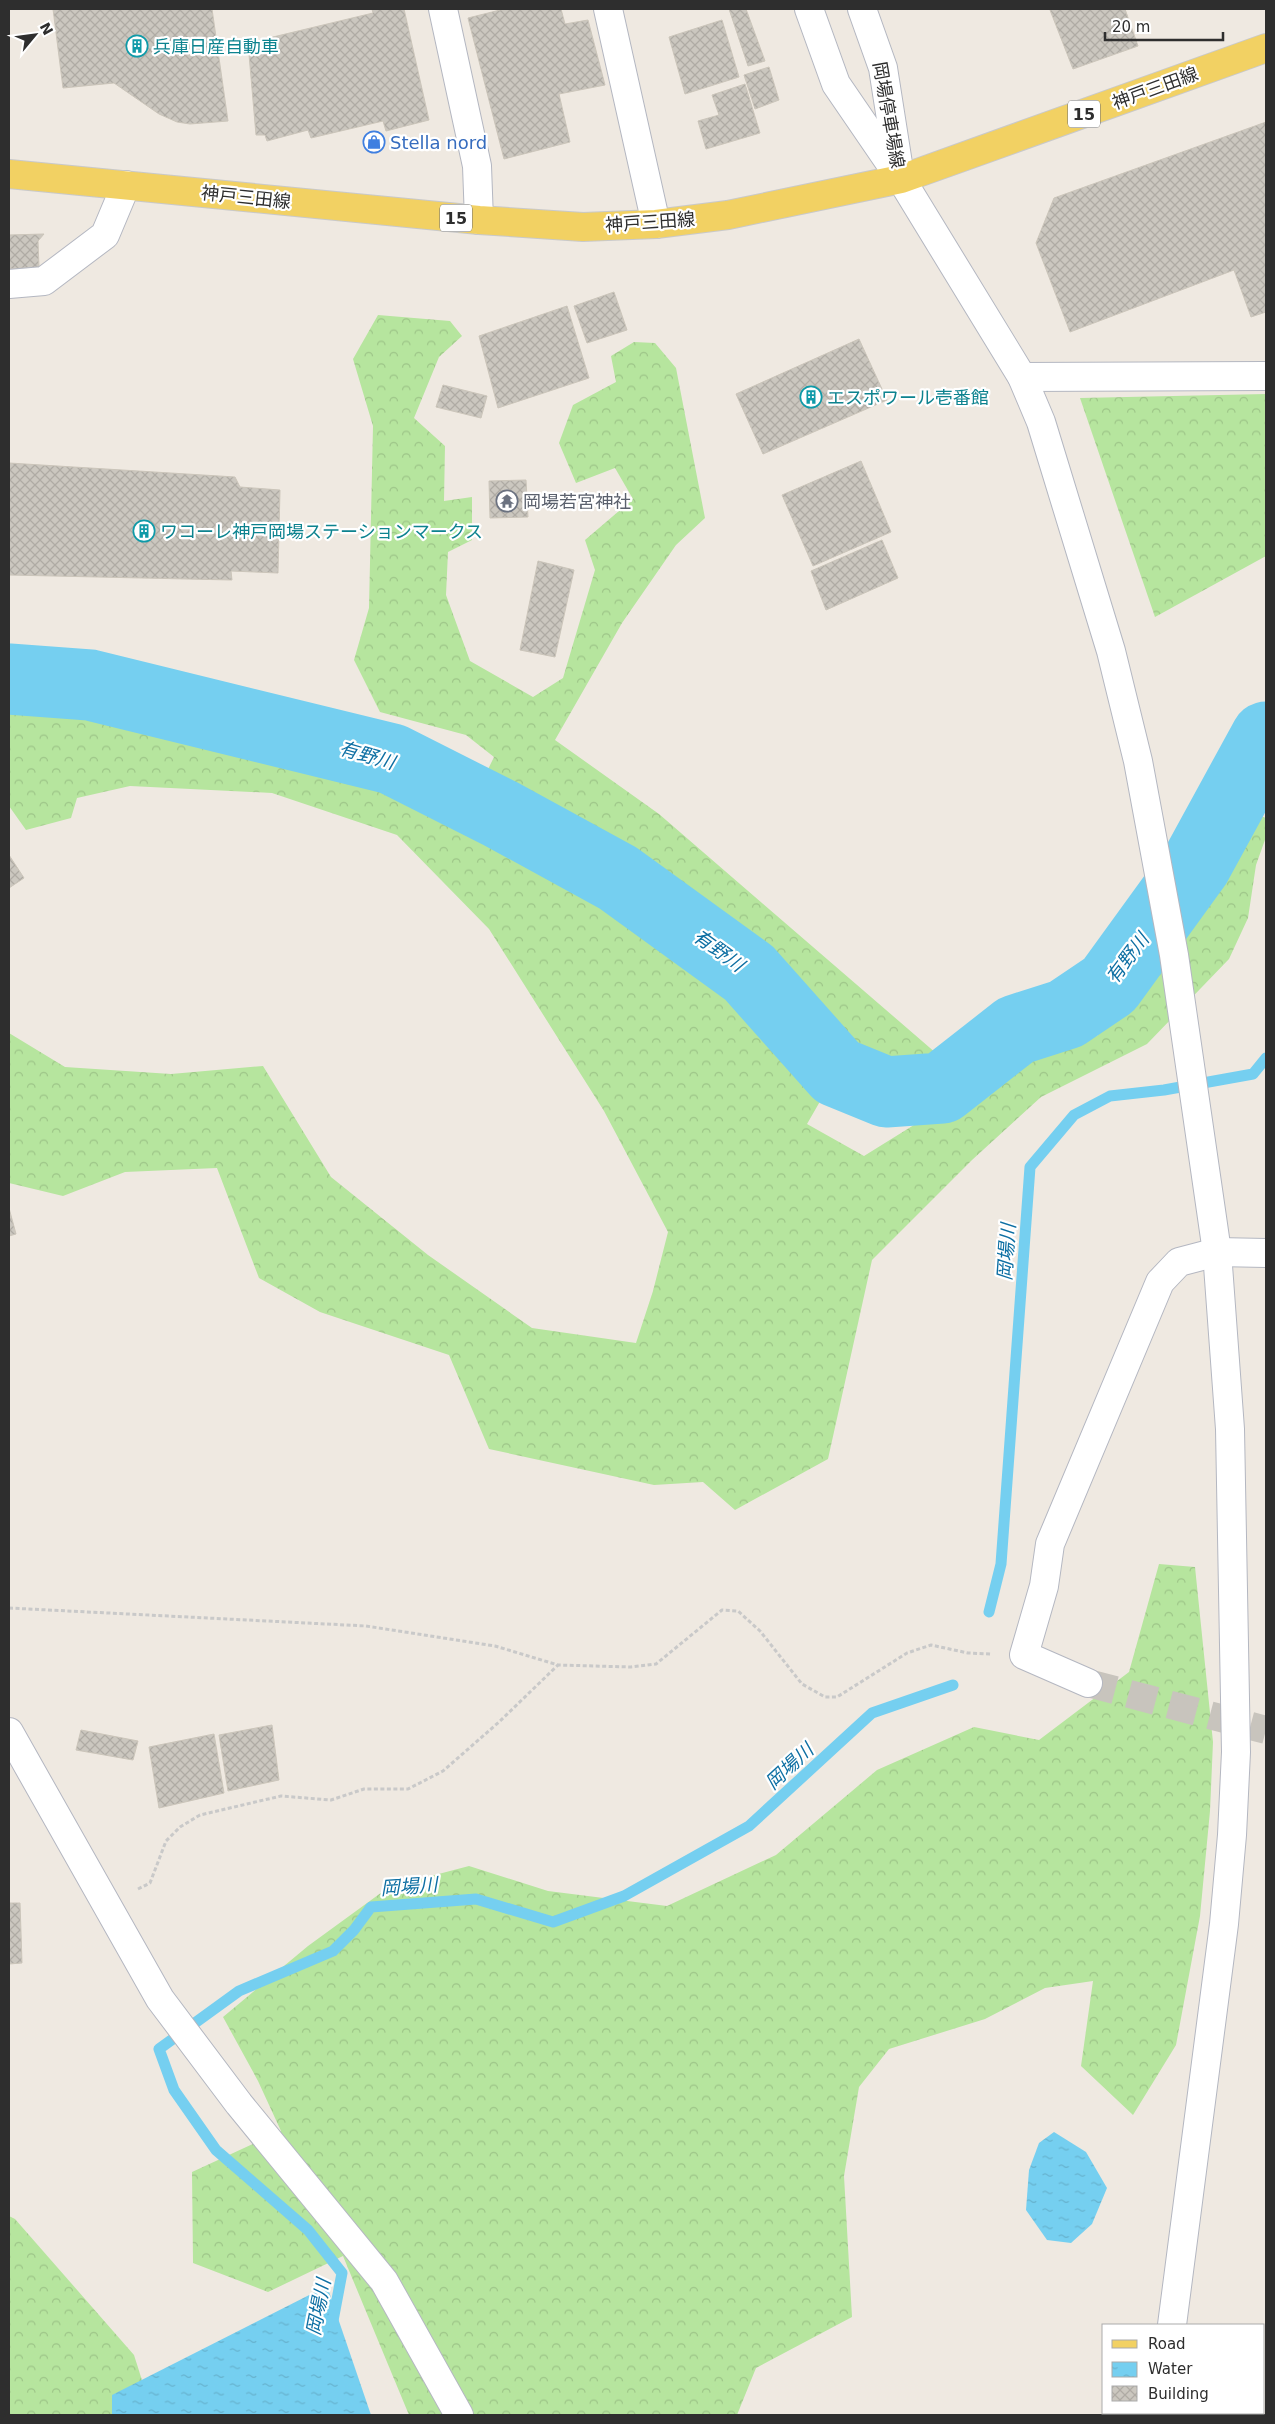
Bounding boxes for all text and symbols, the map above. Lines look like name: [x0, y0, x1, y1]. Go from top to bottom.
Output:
north arrow: [10, 10, 60, 60]
scale bar: [1105, 10, 1222, 42]
text: 20 m: [1112, 18, 1150, 36]
text: N: [37, 20, 56, 38]
building icon: 兵庫日産自動車: [125, 34, 149, 58]
place label: 兵庫日産自動車: [153, 36, 279, 57]
street label: 岡場停車場線: [869, 60, 909, 170]
street label: 神戸三田線: [1109, 63, 1201, 113]
road number: 15: [1068, 100, 1100, 128]
shop icon: Stella nord: [362, 130, 386, 154]
place label: Stella nord: [390, 132, 487, 153]
street label: 神戸三田線: [200, 182, 292, 212]
road number: 15: [440, 204, 472, 232]
street label: 神戸三田線: [604, 208, 696, 236]
building icon: エスポワール壱番館: [799, 385, 823, 409]
place label: エスポワール壱番館: [827, 387, 989, 408]
temple icon: 岡場若宮神社: [495, 489, 519, 513]
place label: 岡場若宮神社: [523, 491, 631, 512]
building icon: ワコーレ神戸岡場ステーションマークス: [132, 519, 156, 543]
place label: ワコーレ神戸岡場ステーションマークス: [160, 521, 483, 542]
water label: 有野川: [337, 737, 399, 774]
water label: 有野川: [689, 924, 750, 977]
water label: 有野川: [1101, 927, 1154, 987]
water label: 岡場川: [993, 1221, 1019, 1281]
water label: 岡場川: [761, 1737, 819, 1793]
water label: 岡場川: [380, 1873, 440, 1899]
water label: 岡場川: [302, 2275, 335, 2337]
legend: [1102, 2324, 1265, 2414]
text: Road: [1148, 2335, 1186, 2353]
text: Water: [1148, 2360, 1193, 2378]
text: Building: [1148, 2385, 1209, 2403]

